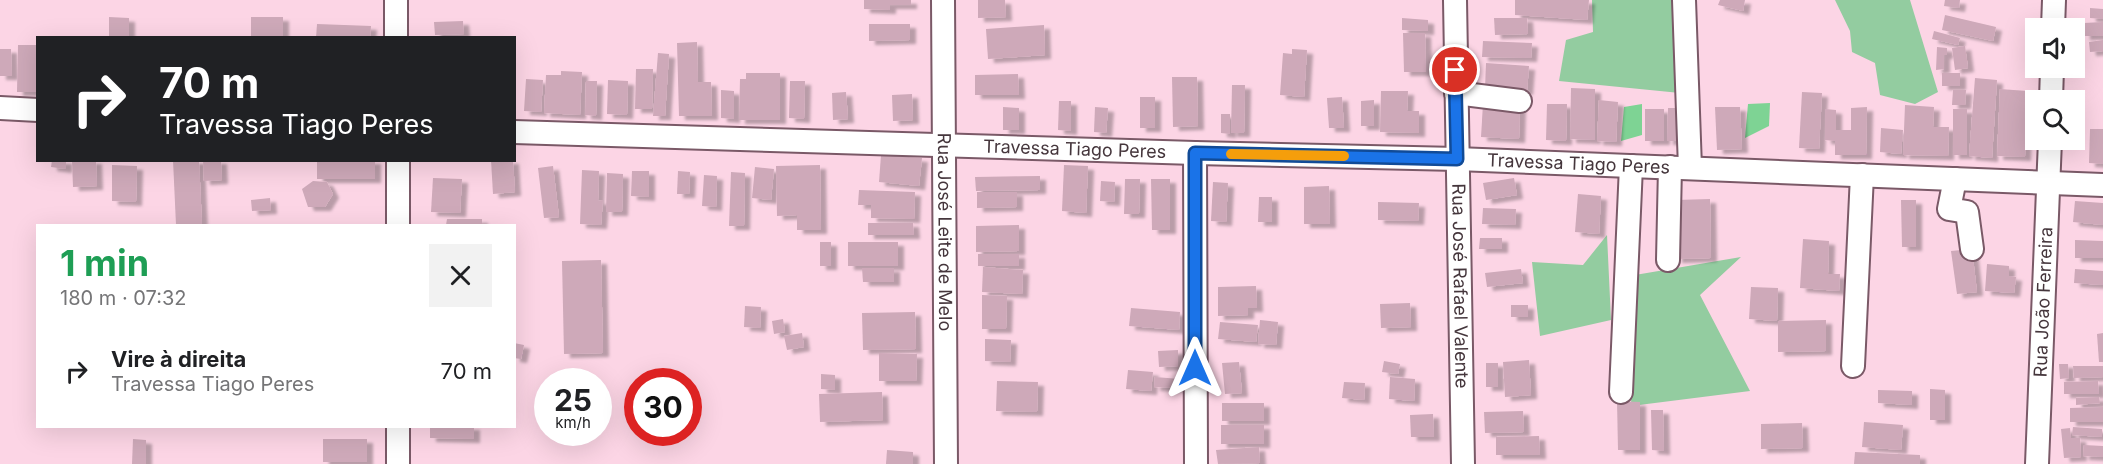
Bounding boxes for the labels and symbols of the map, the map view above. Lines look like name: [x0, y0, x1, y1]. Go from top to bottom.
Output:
pin: [1429, 44, 1480, 95]
street label: Rua José Leite de Melo: [934, 133, 956, 331]
street label: Travessa Tiago Peres: [983, 135, 1167, 162]
street label: Travessa Tiago Peres: [1487, 149, 1670, 178]
street label: Rua José Rafael Valente: [1448, 183, 1473, 389]
street label: Rua João Ferreira: [2029, 227, 2057, 378]
position arrow: [1163, 336, 1227, 400]
speed limit sign: 30: [624, 368, 702, 446]

